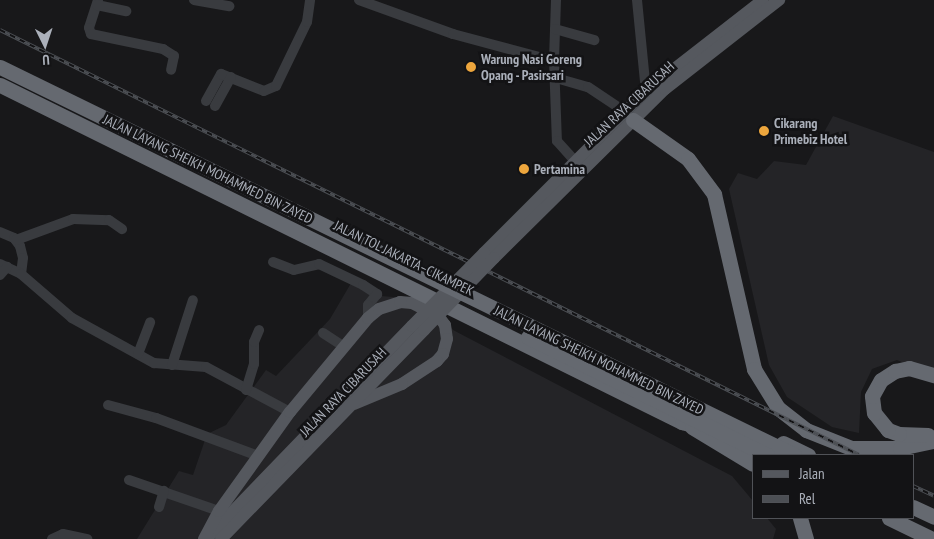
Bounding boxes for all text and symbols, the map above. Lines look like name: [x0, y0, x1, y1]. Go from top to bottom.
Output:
north arrow: [20, 20, 70, 70]
text: U: [42, 51, 50, 69]
place label: Warung Nasi Goreng Opang - Pasirsari: [481, 51, 582, 84]
street label: JALAN RAYA CIBARUSAH: [580, 58, 678, 150]
marker: Warung Nasi Goreng Opang - Pasirsari: [465, 61, 477, 73]
street label: JALAN LAYANG SHEIKH MOHAMMED BIN ZAYED: [100, 111, 316, 227]
place label: Cikarang Primebiz Hotel: [774, 115, 848, 148]
marker: Cikarang Primebiz Hotel: [758, 125, 770, 137]
place label: Pertamina: [534, 161, 585, 177]
marker: Pertamina: [518, 163, 530, 175]
street label: JALAN TOL JAKARTA–CIKAMPEK: [331, 217, 477, 299]
street label: JALAN LAYANG SHEIKH MOHAMMED BIN ZAYED: [491, 302, 707, 418]
street label: JALAN RAYA CIBARUSAH: [296, 344, 390, 440]
legend: [752, 454, 914, 519]
text: Jalan: [799, 464, 825, 483]
text: Rel: [799, 489, 815, 508]

